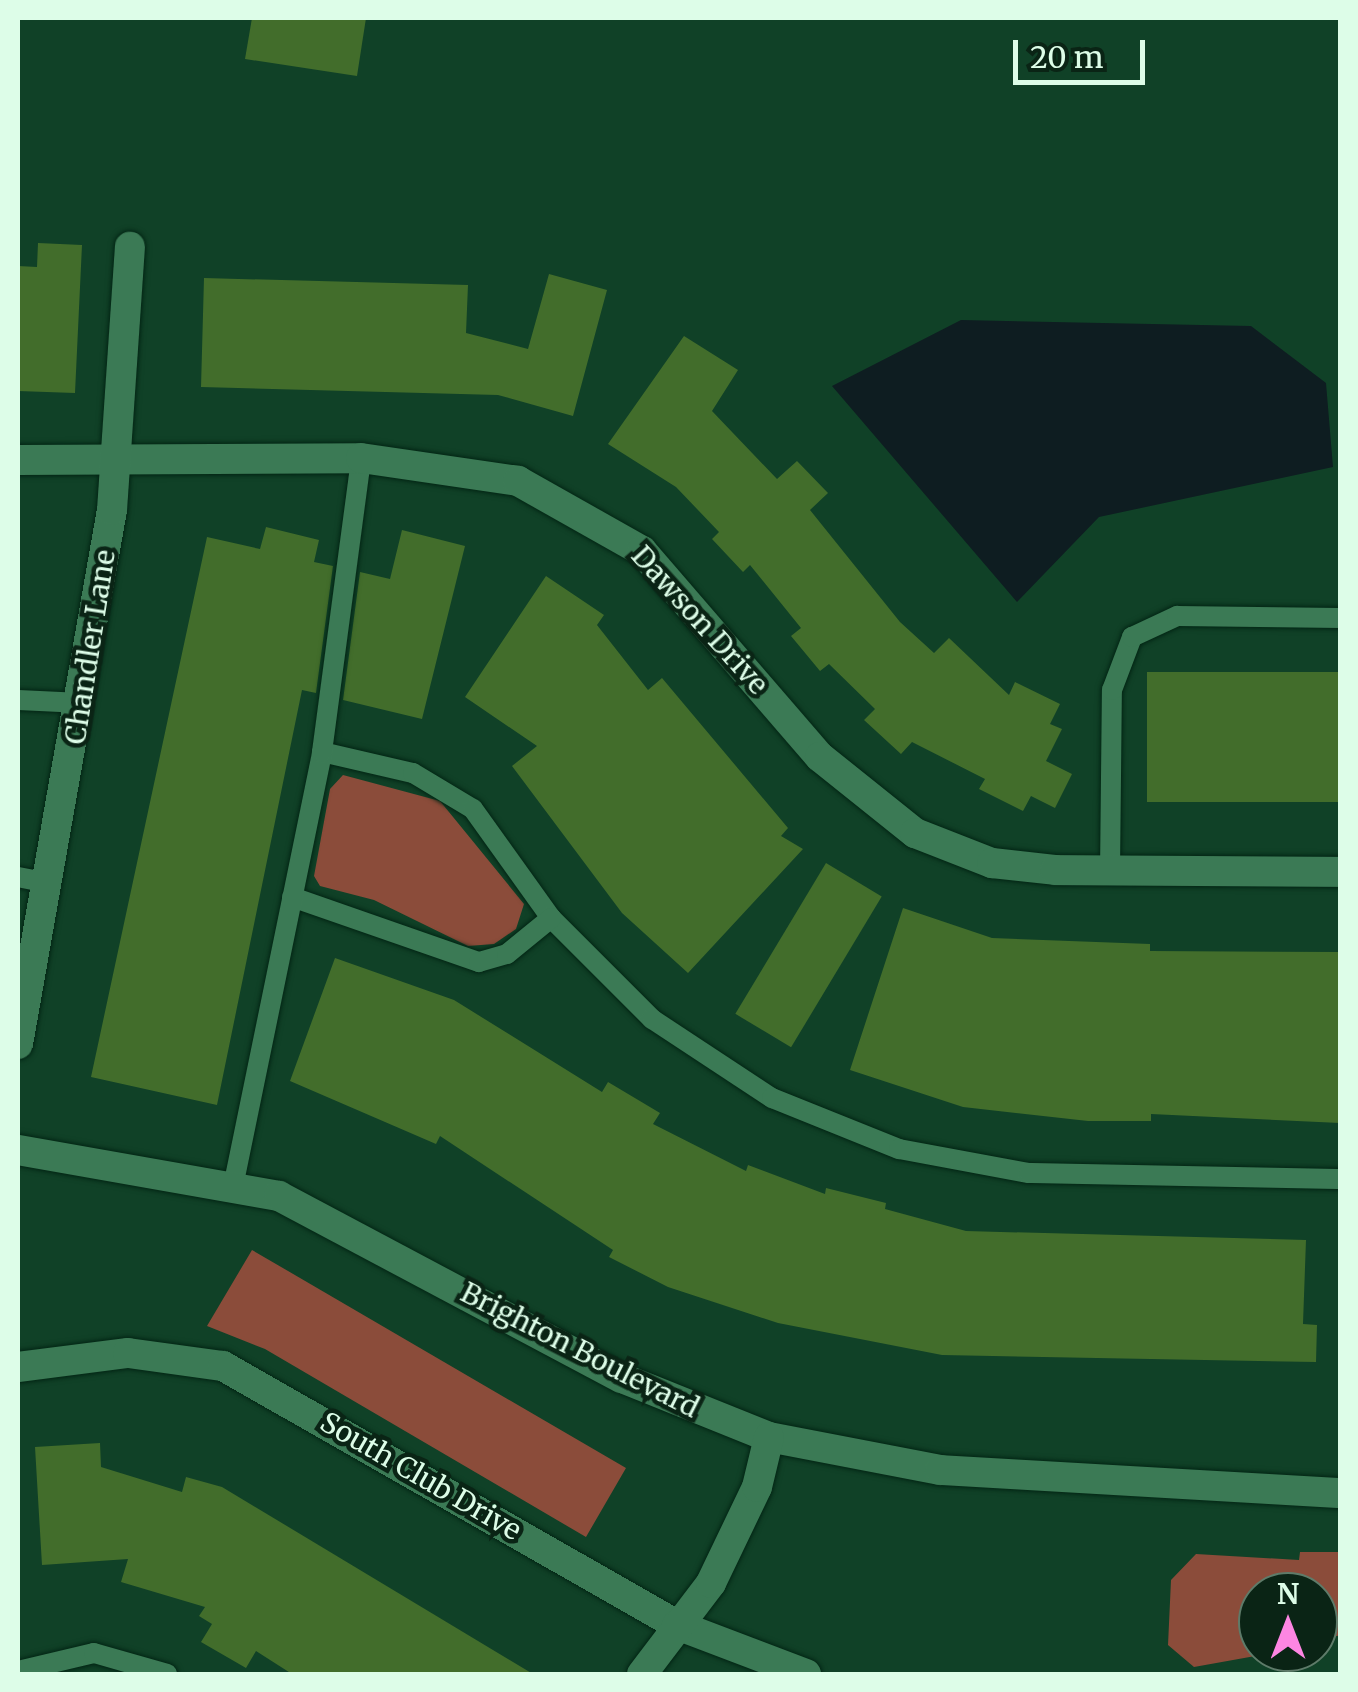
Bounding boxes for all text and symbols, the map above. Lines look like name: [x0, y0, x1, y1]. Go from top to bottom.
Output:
scale bar: [1018, 20, 1150, 82]
text: 20 m: [1030, 38, 1103, 76]
street label: Dawson Drive: [625, 539, 775, 701]
street label: Chandler Lane: [58, 547, 122, 747]
street label: Brighton Boulevard: [455, 1275, 705, 1425]
street label: South Club Drive: [315, 1405, 527, 1547]
north arrow: [1238, 1572, 1338, 1672]
text: N: [1277, 1576, 1299, 1612]

